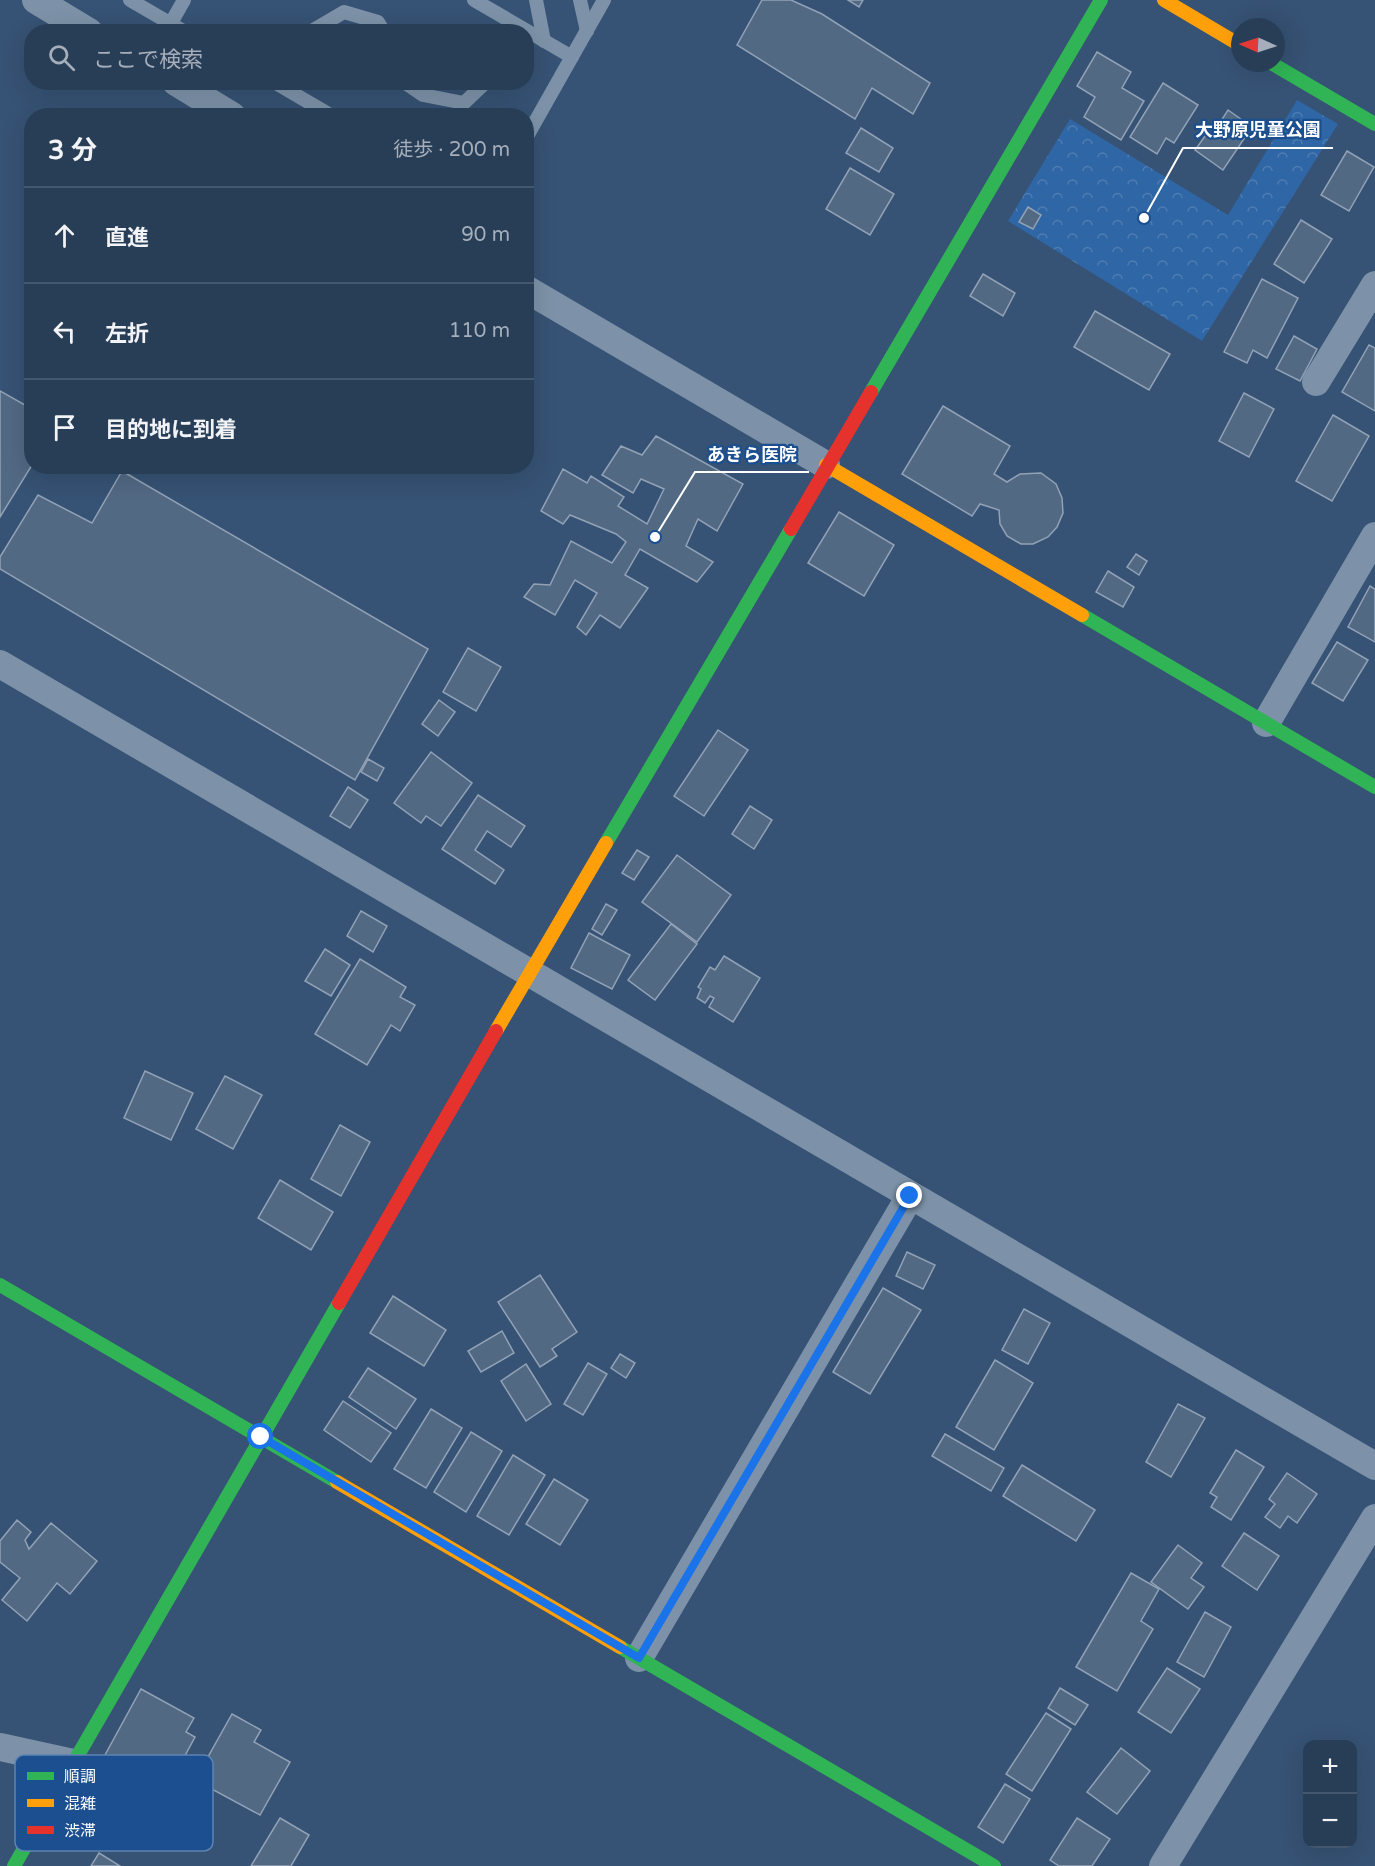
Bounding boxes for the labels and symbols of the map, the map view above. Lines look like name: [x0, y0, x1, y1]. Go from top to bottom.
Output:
north arrow: [1231, 18, 1285, 72]
callout: 大野原児童公園: [1183, 112, 1333, 148]
text: 大野原児童公園: [1195, 119, 1321, 141]
callout: あきら医院: [695, 436, 809, 472]
text: あきら医院: [707, 444, 797, 466]
route end: [896, 1182, 922, 1208]
route start: [247, 1423, 273, 1449]
legend: [15, 1755, 213, 1851]
text: 順調: [64, 1767, 96, 1787]
text: 混雑: [64, 1794, 96, 1814]
text: 渋滞: [64, 1821, 96, 1841]

